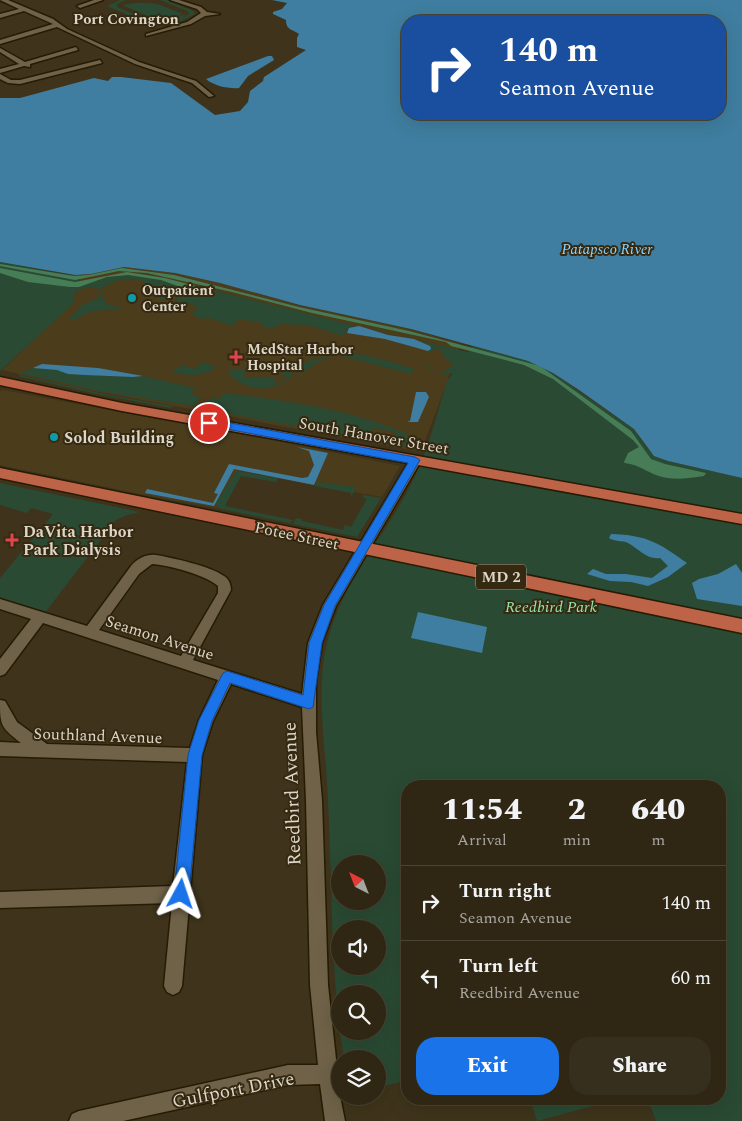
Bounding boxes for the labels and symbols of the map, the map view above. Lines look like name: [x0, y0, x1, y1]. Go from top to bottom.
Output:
district label: Port Covington: [73, 8, 179, 31]
water label: Patapsco River: [561, 238, 653, 261]
place label: Outpatient Center: [142, 280, 214, 317]
marker: Outpatient Center: [126, 292, 138, 304]
place label: MedStar Harbor Hospital: [247, 339, 353, 376]
marker: MedStar Harbor Hospital: [229, 350, 243, 364]
pin: [188, 402, 230, 444]
street label: South Hanover Street: [297, 411, 451, 461]
place label: Solod Building: [64, 426, 174, 450]
marker: Solod Building: [48, 431, 60, 443]
street label: Potee Street: [252, 515, 342, 557]
place label: DaVita Harbor Park Dialysis: [23, 520, 133, 562]
marker: DaVita Harbor Park Dialysis: [5, 533, 19, 547]
road number: MD 2: [476, 564, 526, 590]
park label: Reedbird Park: [505, 595, 598, 619]
street label: Seamon Avenue: [102, 609, 217, 667]
street label: Southland Avenue: [33, 722, 163, 750]
street label: Reedbird Avenue: [275, 722, 309, 866]
north arrow: [331, 855, 386, 910]
position arrow: [154, 867, 206, 919]
street label: Gulfport Drive: [170, 1064, 297, 1117]

